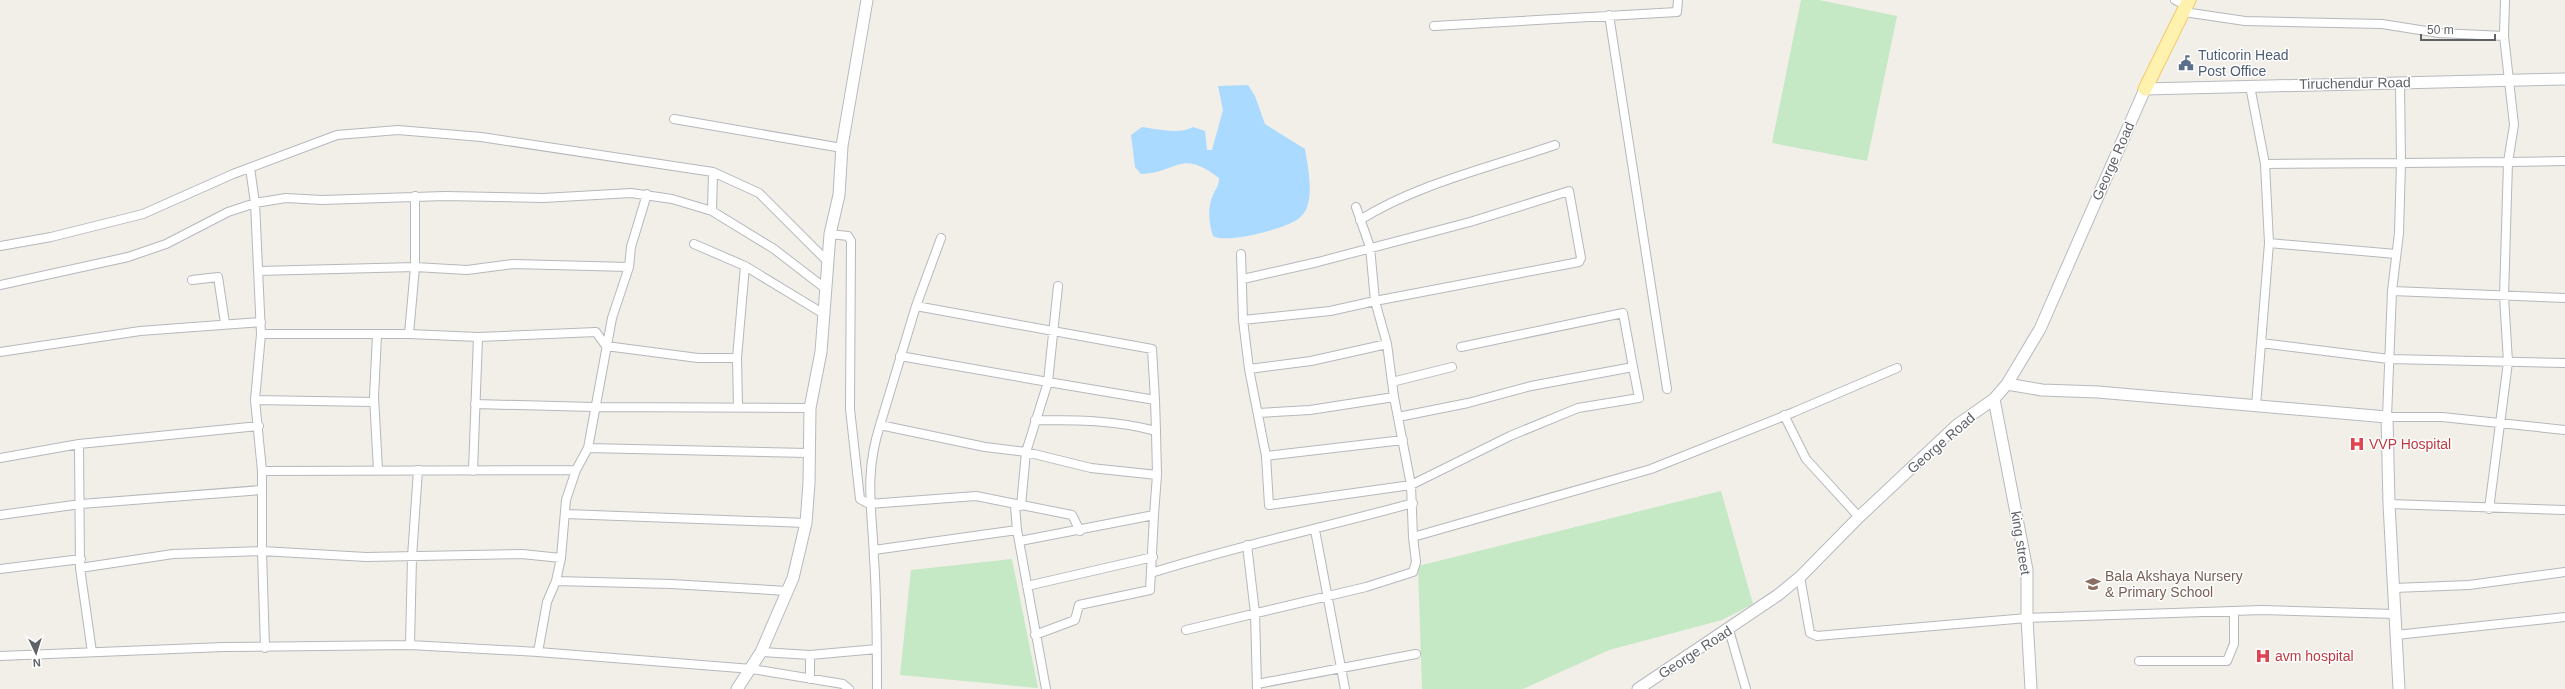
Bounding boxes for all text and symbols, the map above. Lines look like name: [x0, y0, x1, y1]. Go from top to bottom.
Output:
scale bar: [2421, 16, 2495, 42]
text: 50 m: [2427, 23, 2454, 37]
place label: Tuticorin Head Post Office: [2198, 47, 2289, 79]
public building icon: Tuticorin Head Post Office: [2177, 54, 2195, 72]
street label: Tiruchendur Road: [2299, 74, 2411, 92]
street label: George Road: [2089, 119, 2137, 203]
street label: George Road: [1904, 409, 1978, 477]
hospital icon: VVP Hospital: [2348, 435, 2366, 453]
place label: VVP Hospital: [2369, 436, 2451, 452]
street label: king street: [2008, 510, 2034, 576]
place label: Bala Akshaya Nursery & Primary School: [2105, 568, 2243, 600]
school or university icon: Bala Akshaya Nursery & Primary School: [2084, 575, 2102, 593]
street label: George Road: [1655, 622, 1735, 682]
north arrow: [16, 633, 56, 673]
hospital icon: avm hospital: [2254, 647, 2272, 665]
place label: avm hospital: [2275, 648, 2354, 664]
text: N: [32, 657, 41, 669]

